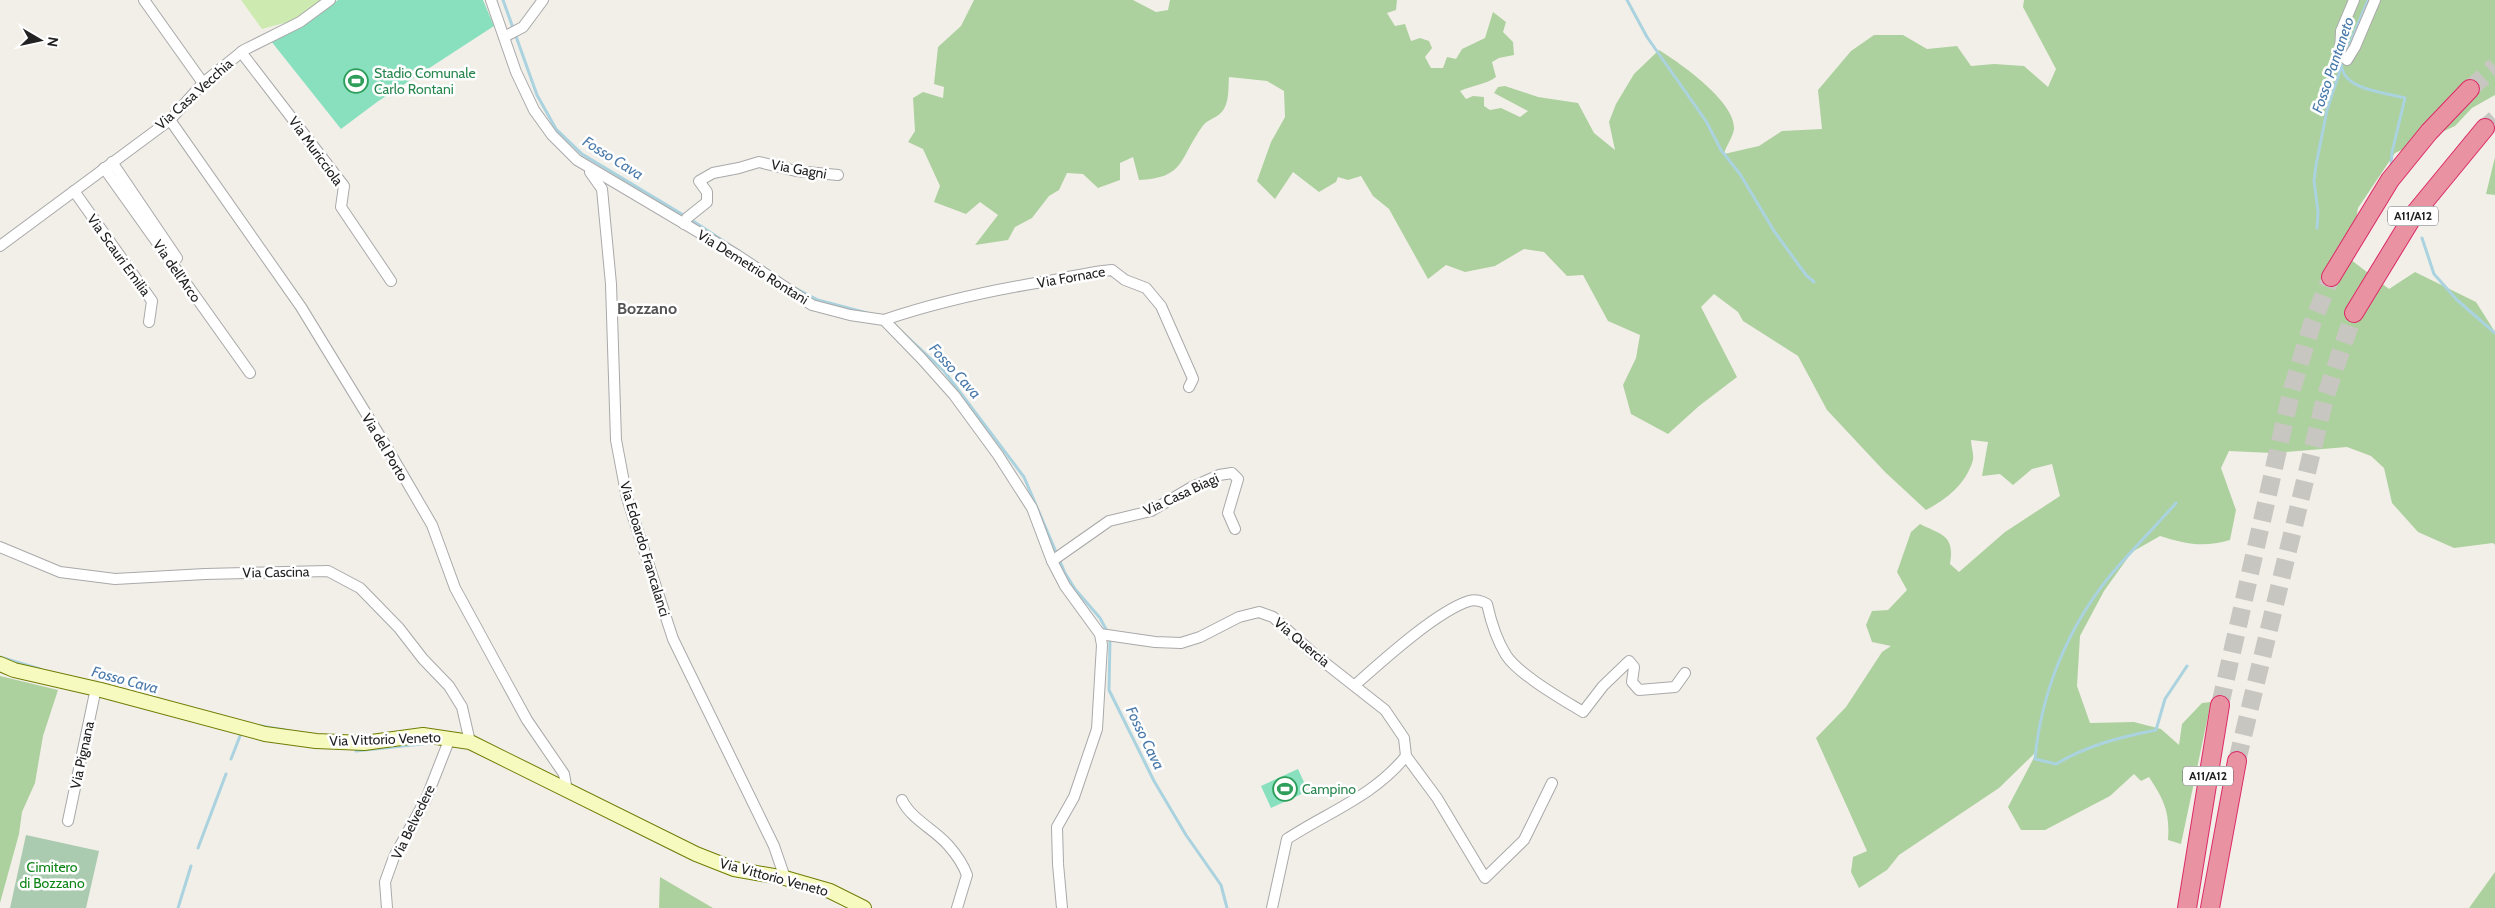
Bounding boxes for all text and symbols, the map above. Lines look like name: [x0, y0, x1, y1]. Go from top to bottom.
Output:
water label: Fosso Pantaneto: [2308, 14, 2358, 115]
north arrow: [15, 15, 65, 65]
text: N: [43, 36, 63, 48]
street label: Via Casa Vecchia: [152, 54, 237, 133]
place label: Stadio Comunale Carlo Rontani: [374, 64, 476, 98]
sports icon: Stadio Comunale Carlo Rontani: [343, 68, 369, 94]
street label: Via Muricciola: [285, 113, 347, 189]
water label: Fosso Cava: [579, 132, 647, 184]
street label: Via Gagni: [770, 155, 828, 183]
road number: A11/A12: [2388, 207, 2438, 226]
street label: Via Scauri Emilia: [83, 210, 155, 300]
street label: Via Demetrio Rontani: [694, 226, 812, 308]
street label: Via dell'Arco: [149, 236, 205, 306]
street label: Via Fornace: [1036, 262, 1106, 292]
district label: Bozzano: [617, 299, 677, 318]
water label: Fosso Cava: [926, 340, 984, 402]
street label: Via del Porto: [358, 410, 412, 484]
street label: Via Casa Biagi: [1140, 469, 1222, 519]
street label: Via Edoardo Francalanci: [616, 479, 674, 619]
street label: Via Cascina: [242, 562, 310, 582]
street label: Via Quercia: [1270, 613, 1334, 671]
water label: Fosso Cava: [90, 662, 160, 698]
water label: Fosso Cava: [1122, 703, 1168, 773]
street label: Via Pignana: [66, 719, 98, 791]
street label: Via Vittorio Veneto: [329, 728, 441, 750]
road number: A11/A12: [2183, 766, 2233, 786]
sports icon: Campino: [1272, 776, 1298, 802]
place label: Campino: [1302, 780, 1356, 798]
street label: Via Belvedere: [387, 782, 439, 862]
street label: Via Vittorio Veneto: [718, 854, 831, 900]
park label: Cimitero di Bozzano: [19, 858, 85, 892]

